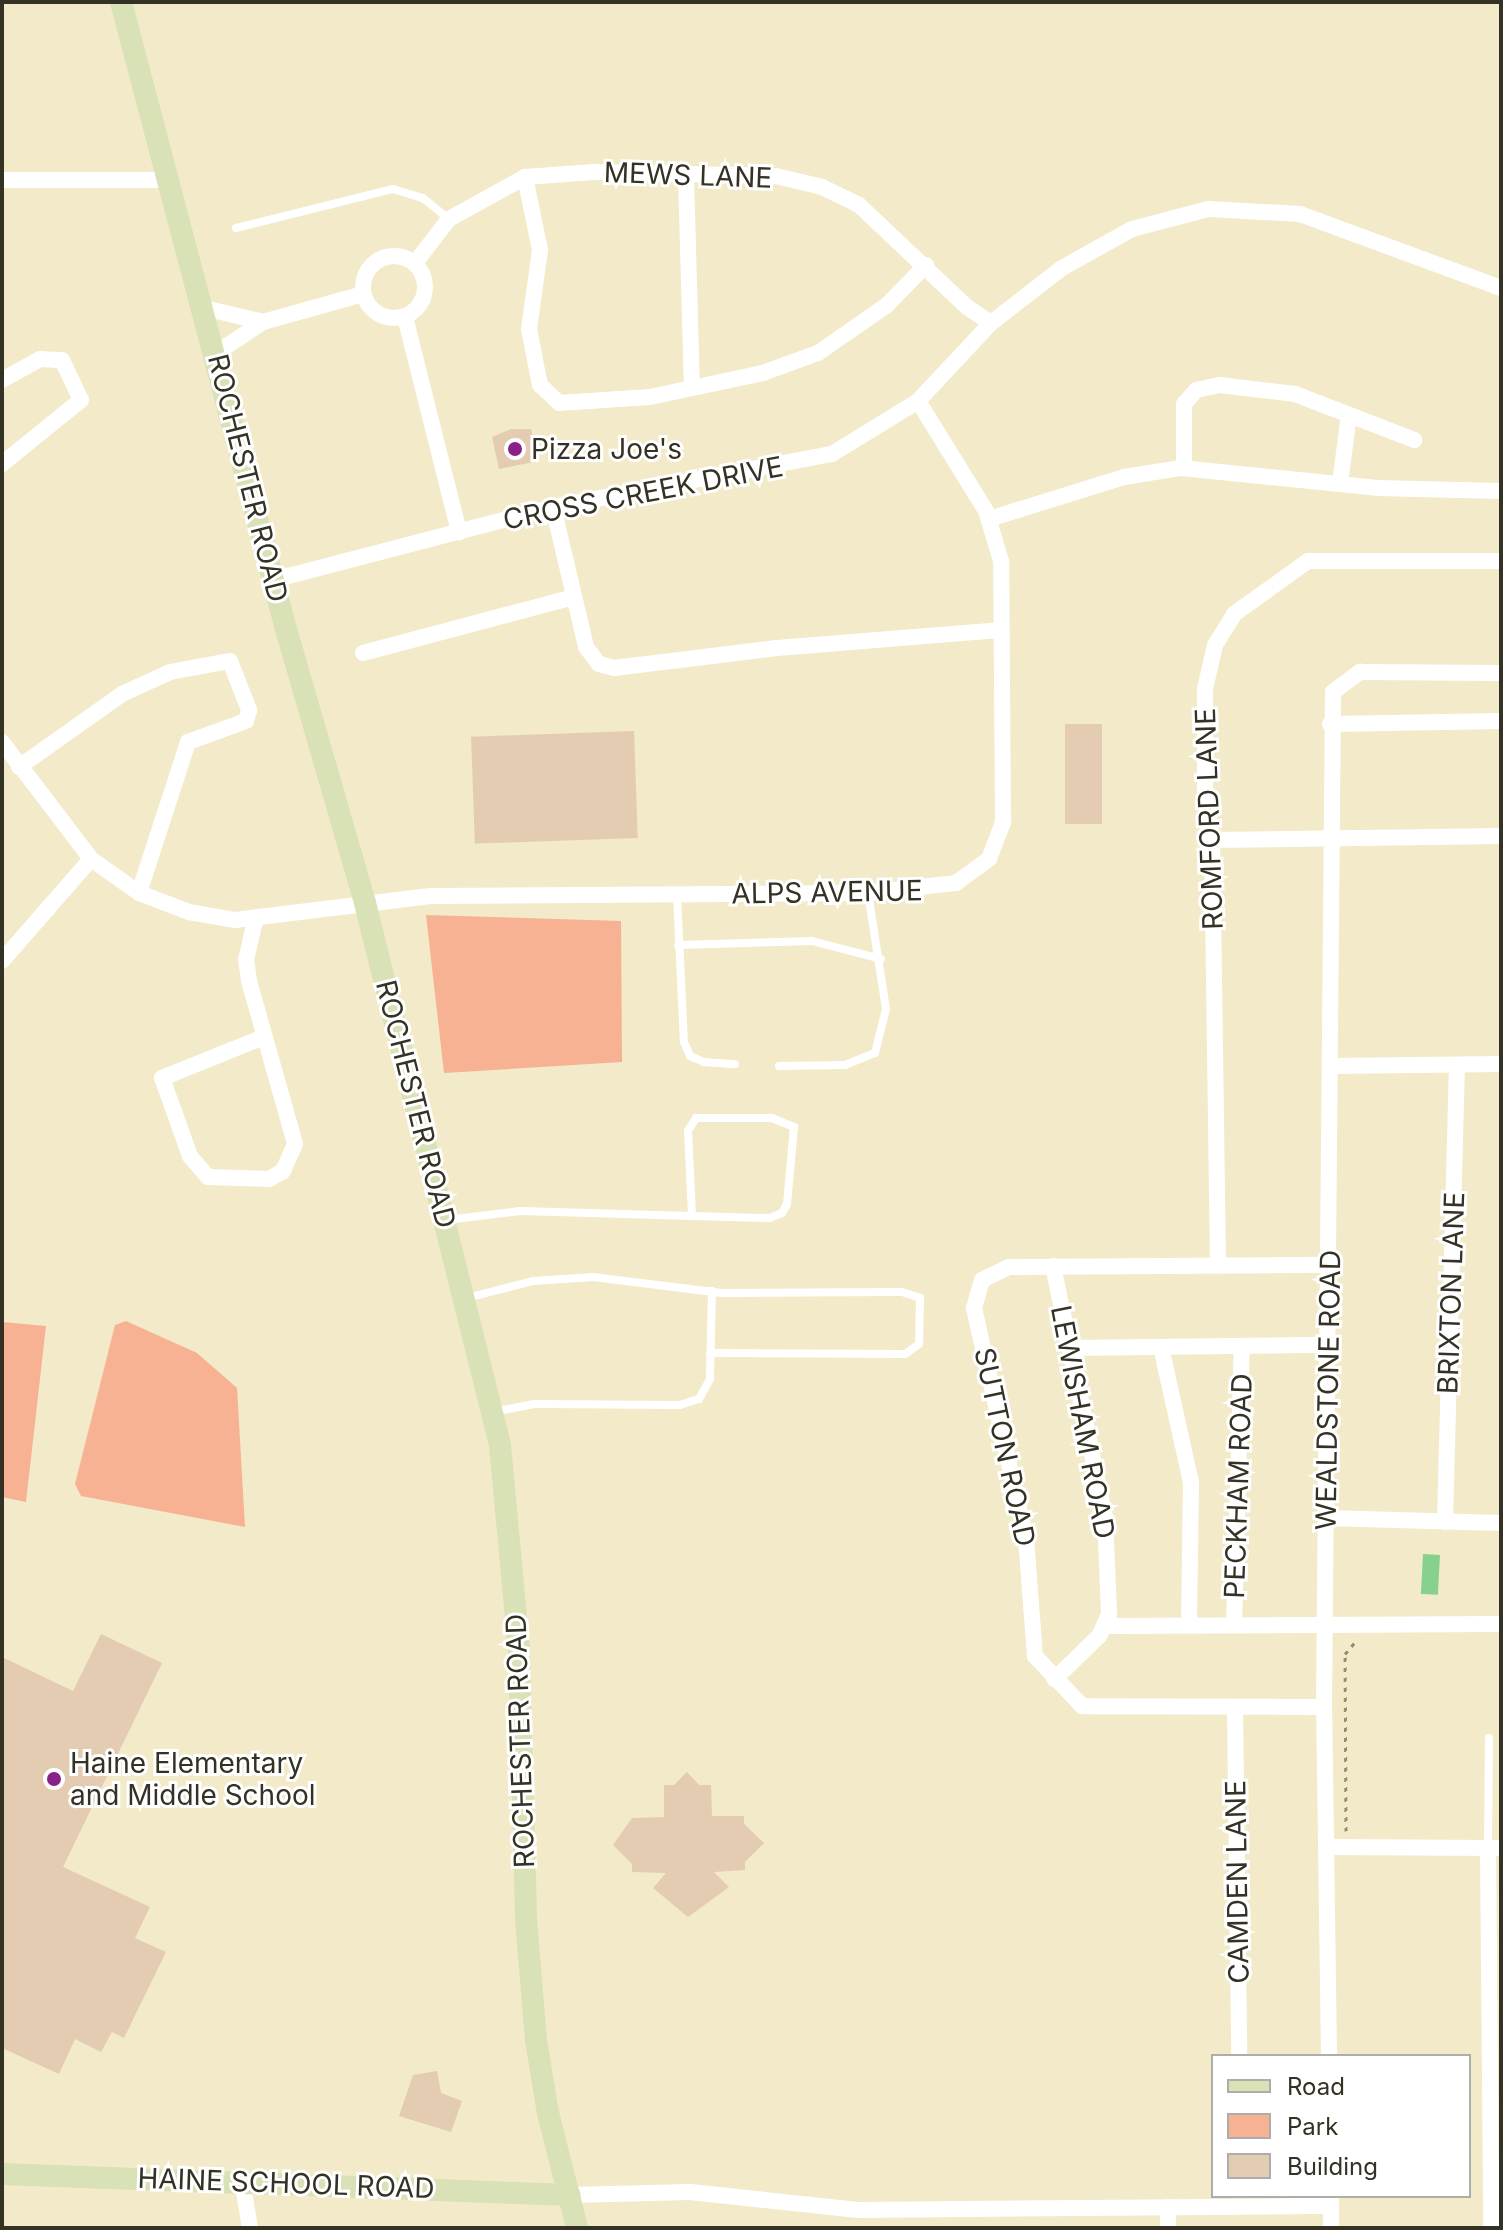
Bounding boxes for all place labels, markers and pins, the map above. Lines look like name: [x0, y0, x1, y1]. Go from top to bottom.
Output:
place label: Pizza Joe's: [531, 432, 682, 466]
marker: Pizza Joe's: [506, 440, 524, 458]
place label: Haine Elementary and Middle School: [70, 1746, 316, 1812]
marker: Haine Elementary and Middle School: [45, 1770, 63, 1788]

